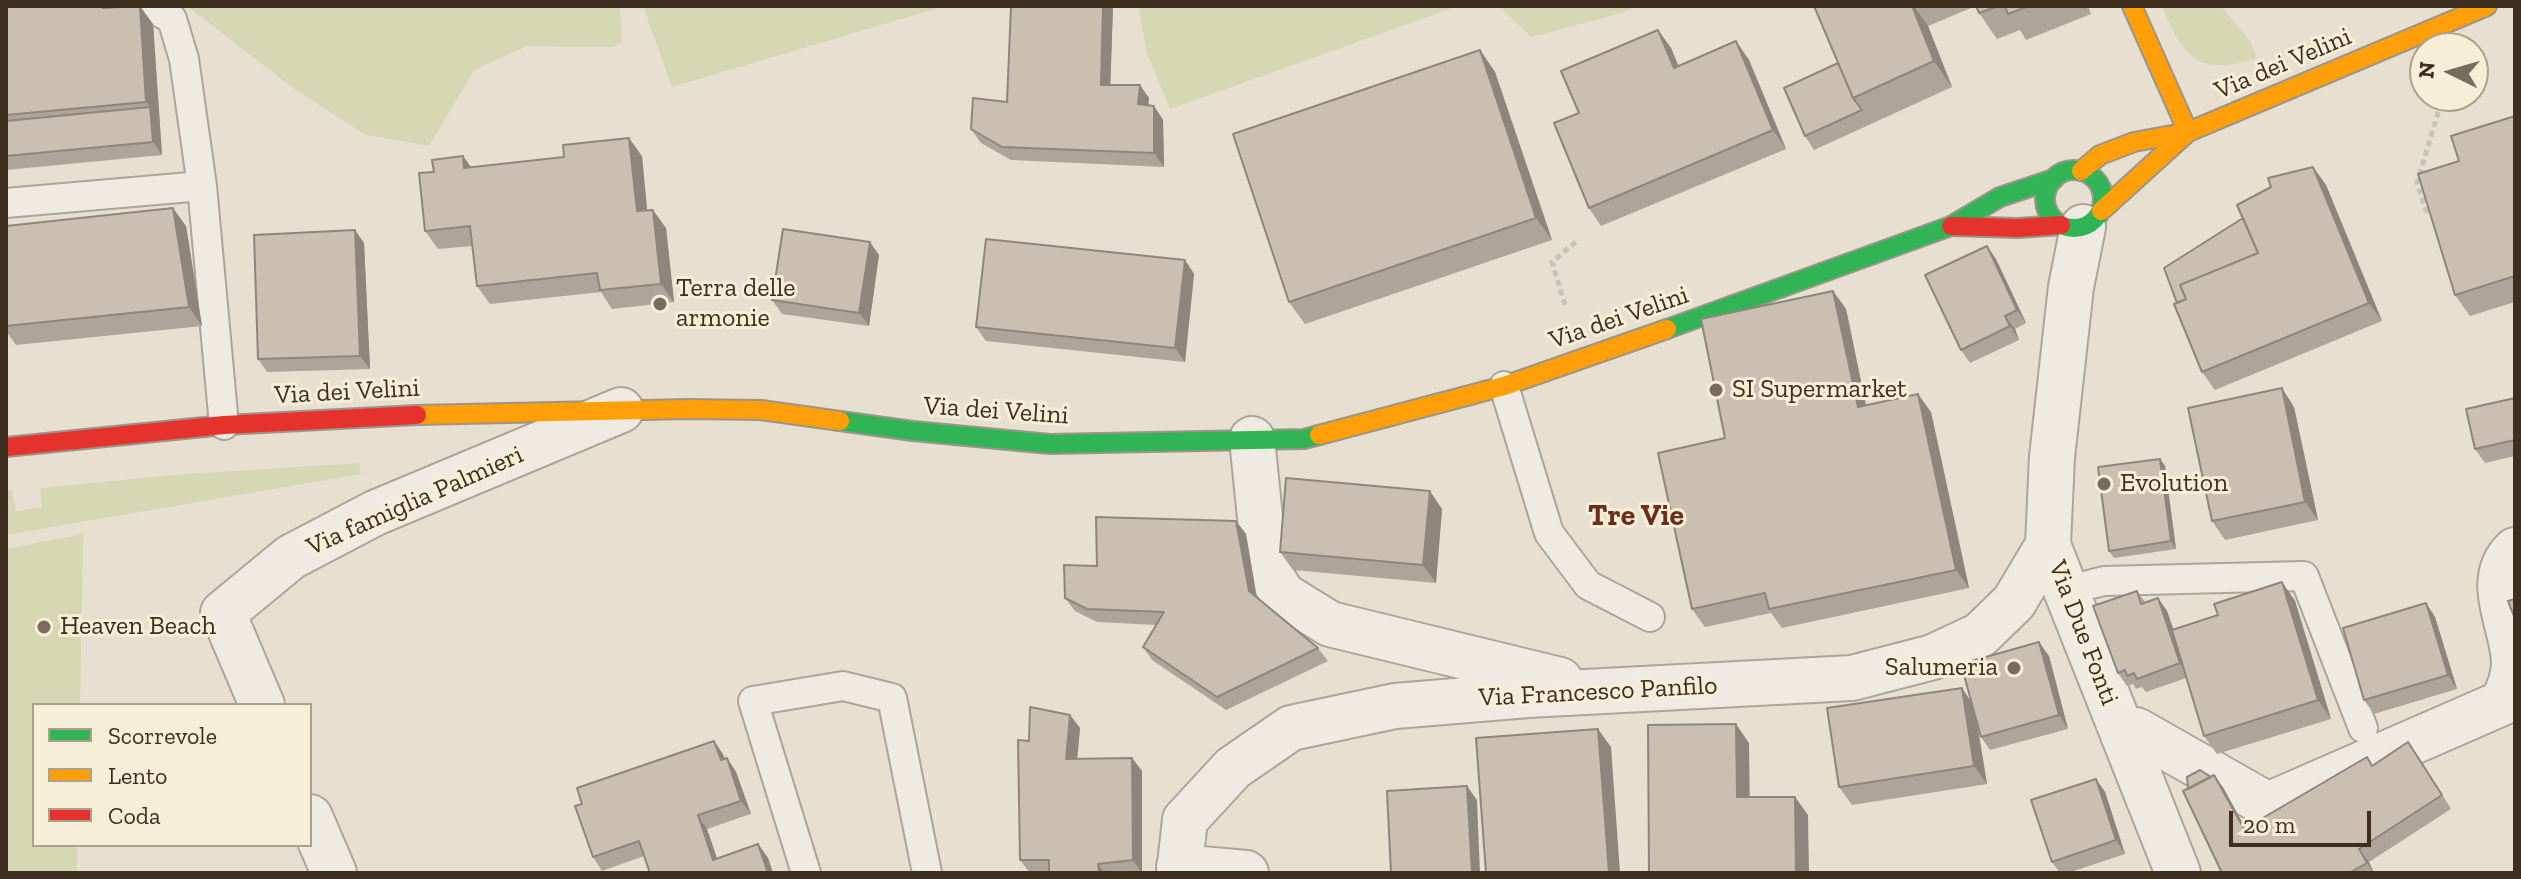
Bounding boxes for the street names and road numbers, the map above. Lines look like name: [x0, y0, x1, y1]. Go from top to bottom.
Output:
street label: Via dei Velini: [2210, 21, 2356, 107]
street label: Via dei Velini: [1545, 280, 1693, 356]
street label: Via dei Velini: [274, 373, 420, 411]
street label: Via dei Velini: [922, 390, 1070, 432]
street label: Via famiglia Palmieri: [302, 439, 528, 563]
street label: Via Due Fonti: [2041, 556, 2125, 710]
street label: Via Francesco Panfilo: [1478, 670, 1718, 714]

